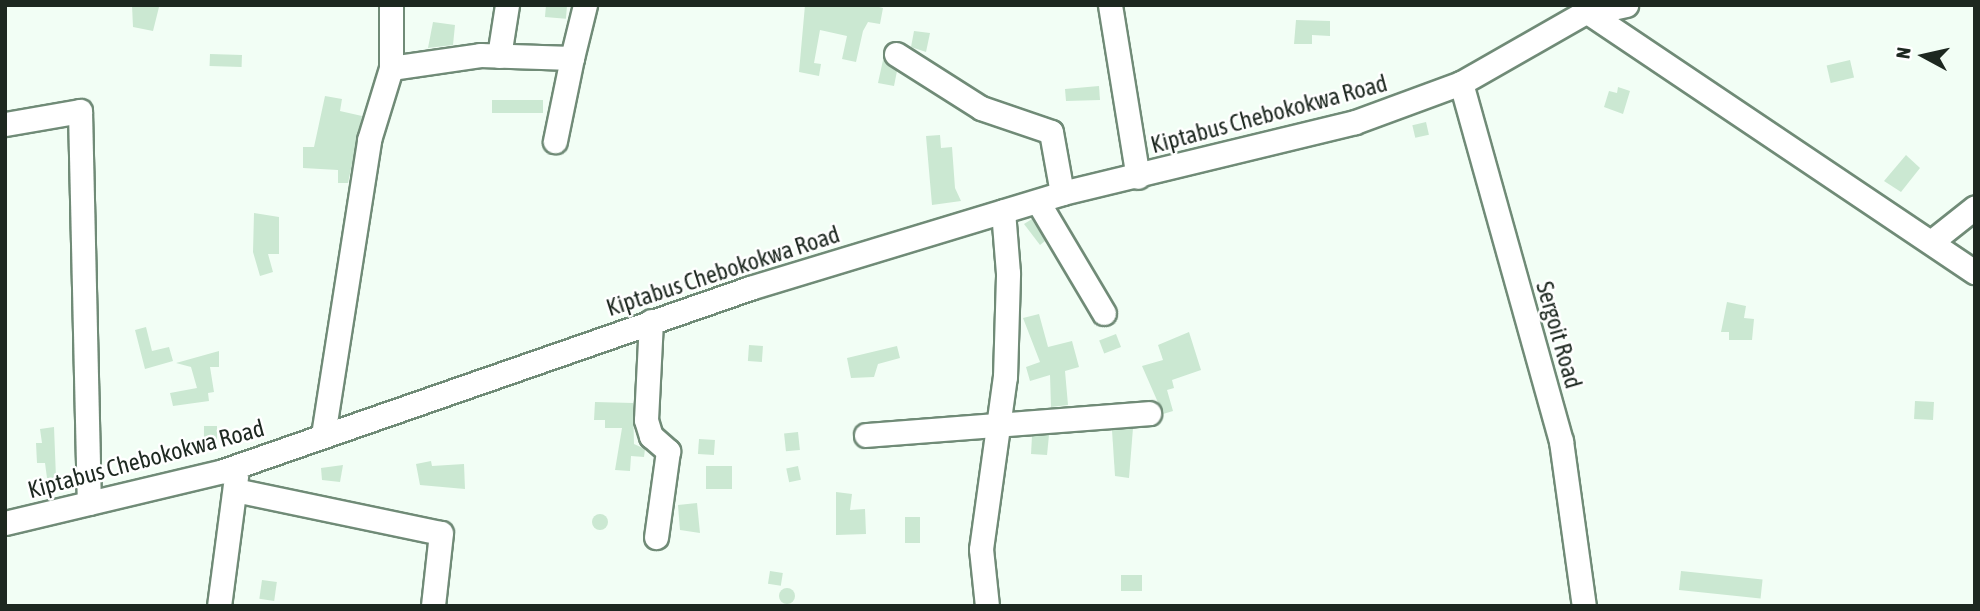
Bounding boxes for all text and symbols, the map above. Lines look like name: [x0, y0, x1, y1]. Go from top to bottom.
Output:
north arrow: [1889, 21, 1959, 91]
text: N: [1892, 46, 1915, 60]
street label: Kiptabus Chebokokwa Road: [1148, 69, 1390, 159]
street label: Kiptabus Chebokokwa Road: [603, 220, 843, 322]
street label: Sergoit Road: [1530, 278, 1588, 392]
street label: Kiptabus Chebokokwa Road: [25, 414, 267, 504]

